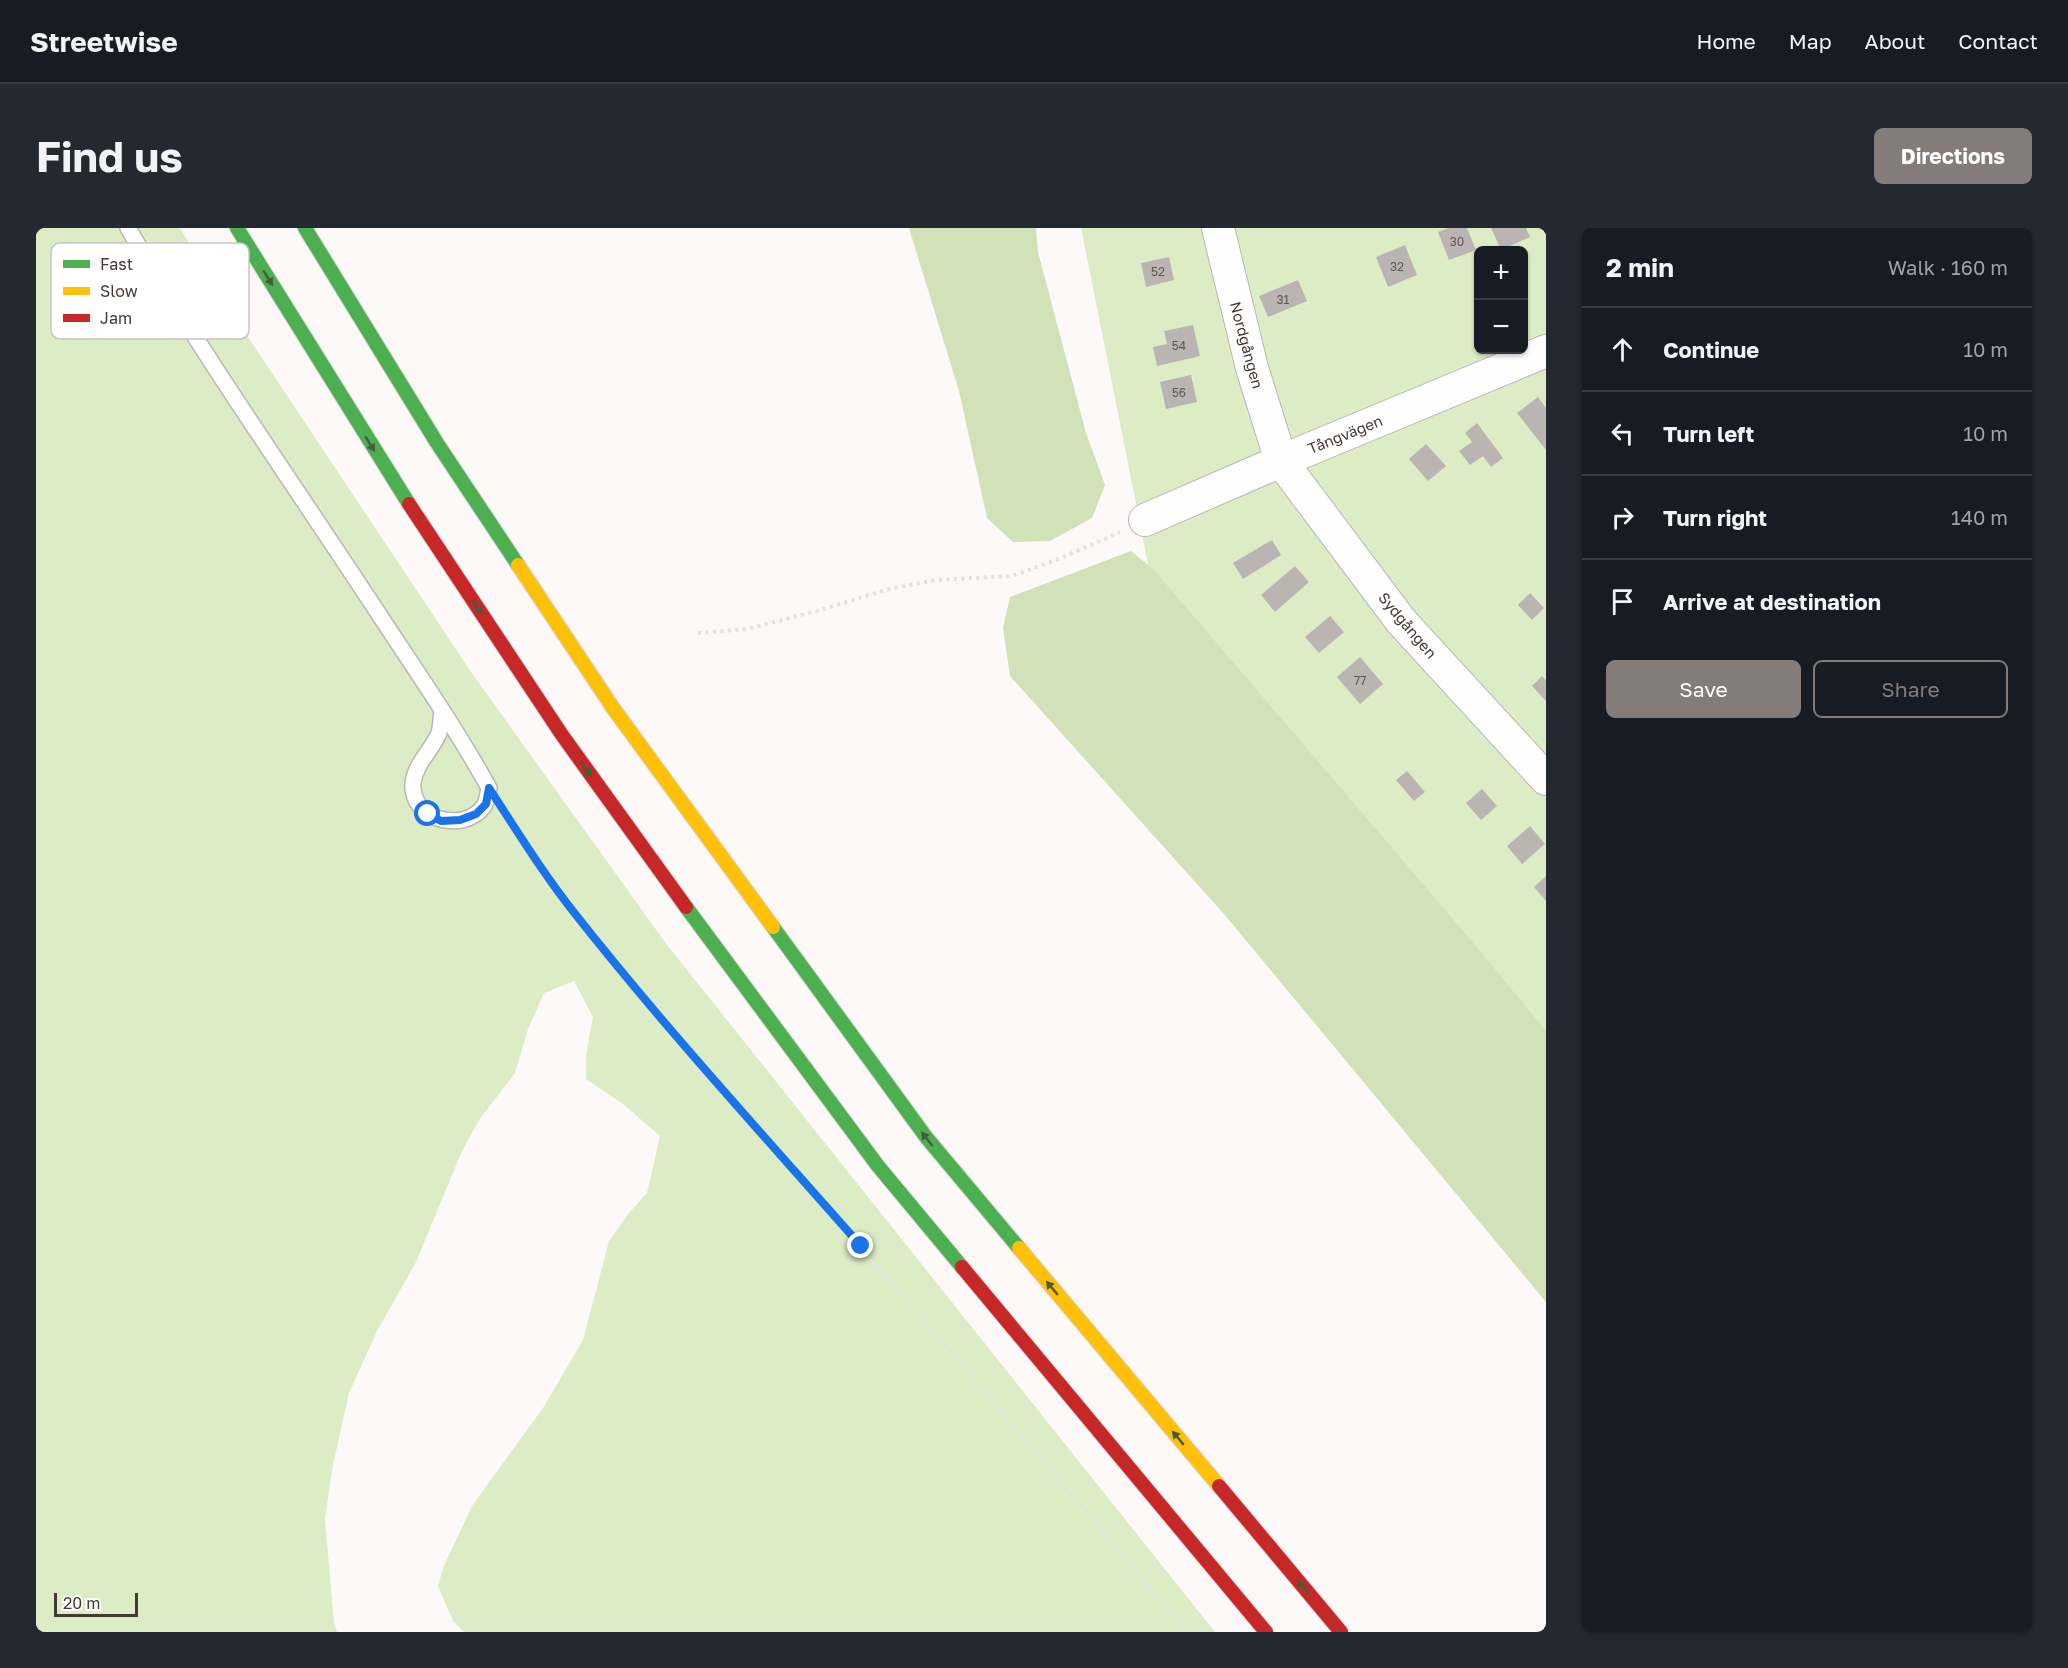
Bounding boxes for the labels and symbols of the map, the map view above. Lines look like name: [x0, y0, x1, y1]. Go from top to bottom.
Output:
house number: 30: [1450, 234, 1464, 249]
legend: [51, 243, 249, 339]
text: Fast: [100, 254, 133, 274]
house number: 32: [1390, 259, 1404, 274]
house number: 52: [1151, 264, 1165, 279]
one-way arrow: [263, 270, 273, 287]
text: Slow: [100, 281, 138, 301]
house number: 31: [1277, 292, 1290, 307]
street label: Nordgången: [1227, 299, 1267, 391]
text: Jam: [100, 308, 132, 328]
house number: 54: [1172, 338, 1186, 353]
house number: 56: [1172, 385, 1186, 400]
street label: Tångvägen: [1305, 411, 1385, 457]
one-way arrow: [364, 436, 375, 452]
street label: Sydgången: [1375, 588, 1441, 662]
one-way arrow: [471, 599, 482, 615]
house number: 77: [1354, 673, 1366, 688]
one-way arrow: [580, 760, 592, 776]
route start: [414, 800, 440, 826]
one-way arrow: [921, 1131, 934, 1147]
route end: [847, 1232, 873, 1258]
one-way arrow: [1046, 1280, 1059, 1296]
one-way arrow: [1171, 1430, 1184, 1446]
one-way arrow: [1297, 1580, 1310, 1595]
scale bar: [54, 1590, 138, 1618]

